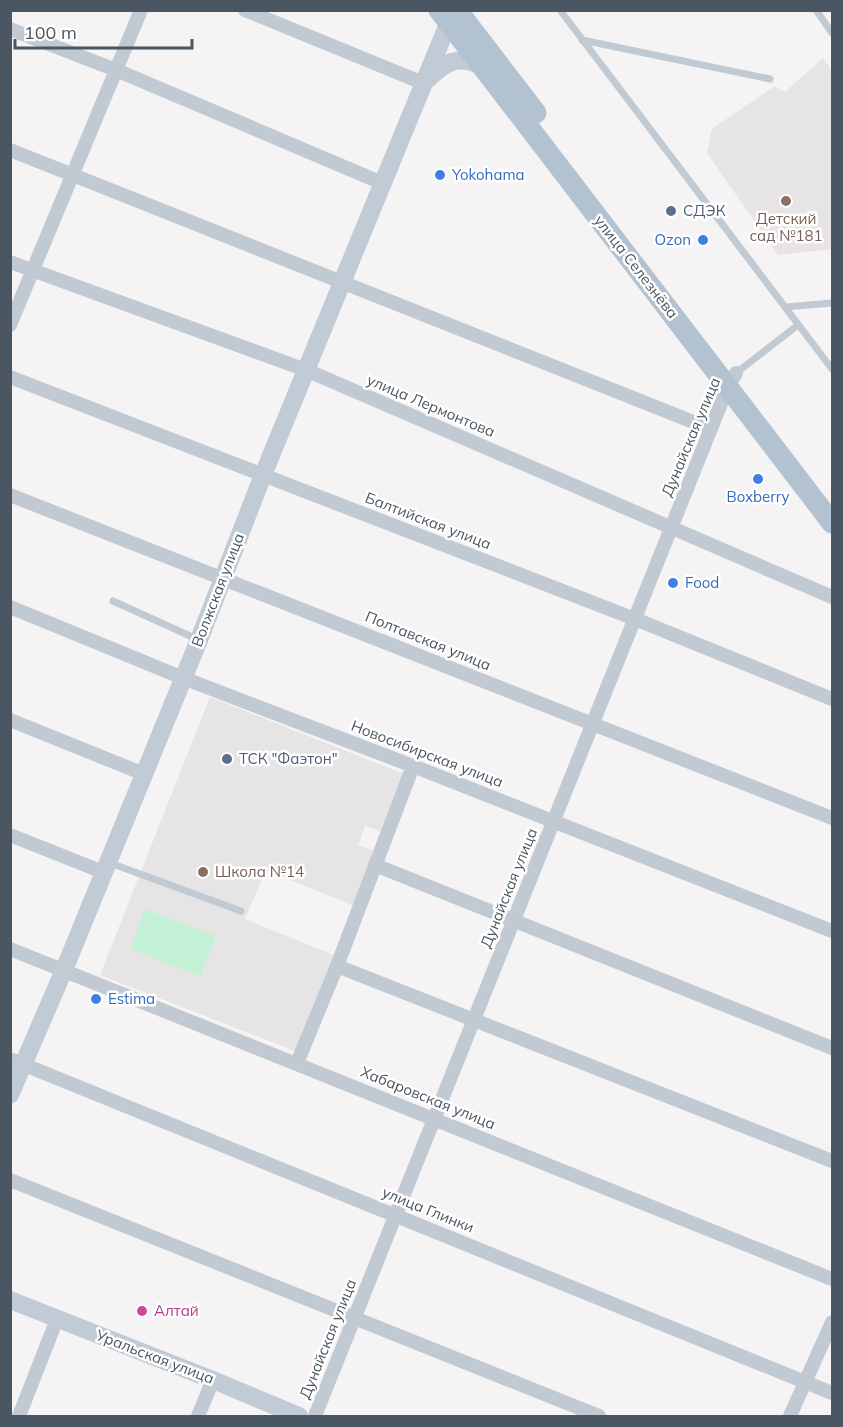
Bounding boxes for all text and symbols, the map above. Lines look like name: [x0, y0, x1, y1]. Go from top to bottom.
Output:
scale bar: [15, 12, 192, 50]
text: 100 m: [24, 21, 77, 44]
place label: Yokohama: [451, 165, 525, 184]
marker: Yokohama: [433, 168, 447, 182]
marker: Детский сад №181: [779, 194, 793, 208]
place label: СДЭК: [683, 201, 726, 220]
marker: СДЭК: [664, 204, 678, 218]
place label: Детский сад №181: [749, 209, 823, 245]
street label: улица Селезнёва: [590, 211, 683, 322]
place label: Ozon: [654, 230, 691, 249]
marker: Ozon: [696, 233, 710, 247]
street label: улица Лермонтова: [364, 370, 498, 441]
street label: Дунайская улица: [657, 374, 724, 499]
marker: Boxberry: [751, 472, 765, 486]
place label: Boxberry: [726, 487, 790, 506]
street label: Балтийская улица: [362, 488, 494, 553]
street label: Волжская улица: [187, 530, 248, 649]
place label: Food: [685, 573, 719, 592]
marker: Food: [666, 576, 680, 590]
street label: Полтавская улица: [363, 607, 494, 674]
street label: Новосибирская улица: [348, 716, 506, 791]
place label: ТСК "Фаэтон": [239, 749, 338, 768]
marker: ТСК "Фаэтон": [220, 752, 234, 766]
street label: Дунайская улица: [476, 825, 541, 951]
place label: Школа №14: [215, 862, 304, 881]
marker: Школа №14: [196, 865, 210, 879]
place label: Estima: [108, 989, 155, 1008]
marker: Estima: [89, 992, 103, 1006]
street label: Хабаровская улица: [358, 1062, 498, 1133]
street label: улица Глинки: [379, 1182, 477, 1237]
street label: Дунайская улица: [295, 1276, 360, 1402]
place label: Алтай: [154, 1301, 199, 1320]
marker: Алтай: [135, 1304, 149, 1318]
street label: Уральская улица: [92, 1325, 217, 1388]

